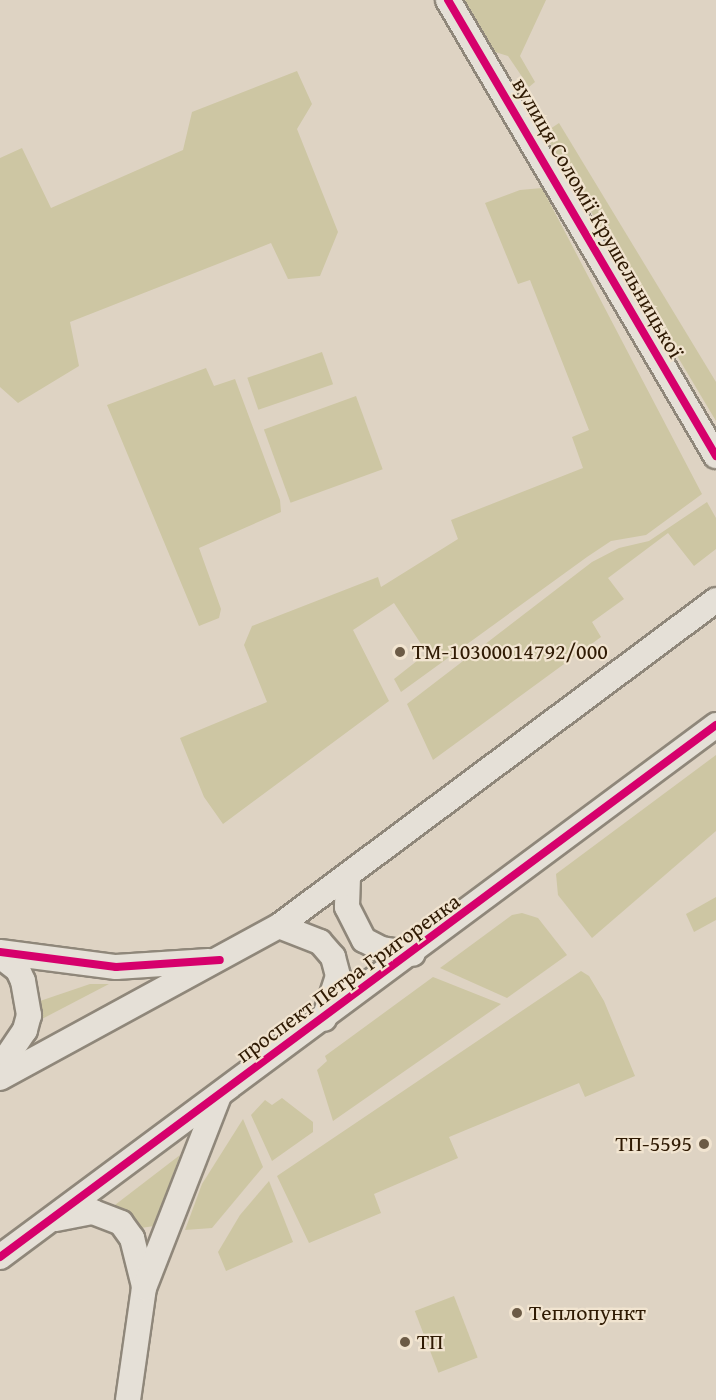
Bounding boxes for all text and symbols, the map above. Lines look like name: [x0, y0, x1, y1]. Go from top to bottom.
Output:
street label: вулиця Соломії Крушельницької: [507, 73, 689, 363]
place label: ТМ-10300014792/000: [412, 639, 608, 665]
marker: ТМ-10300014792/000: [393, 645, 407, 659]
street label: проспект Петра Григоренка: [231, 888, 465, 1068]
place label: ТП-5595: [616, 1131, 692, 1157]
marker: ТП-5595: [697, 1137, 711, 1151]
place label: Теплопункт: [529, 1300, 646, 1326]
marker: Теплопункт: [510, 1306, 524, 1320]
place label: ТП: [417, 1329, 444, 1355]
marker: ТП: [398, 1335, 412, 1349]

